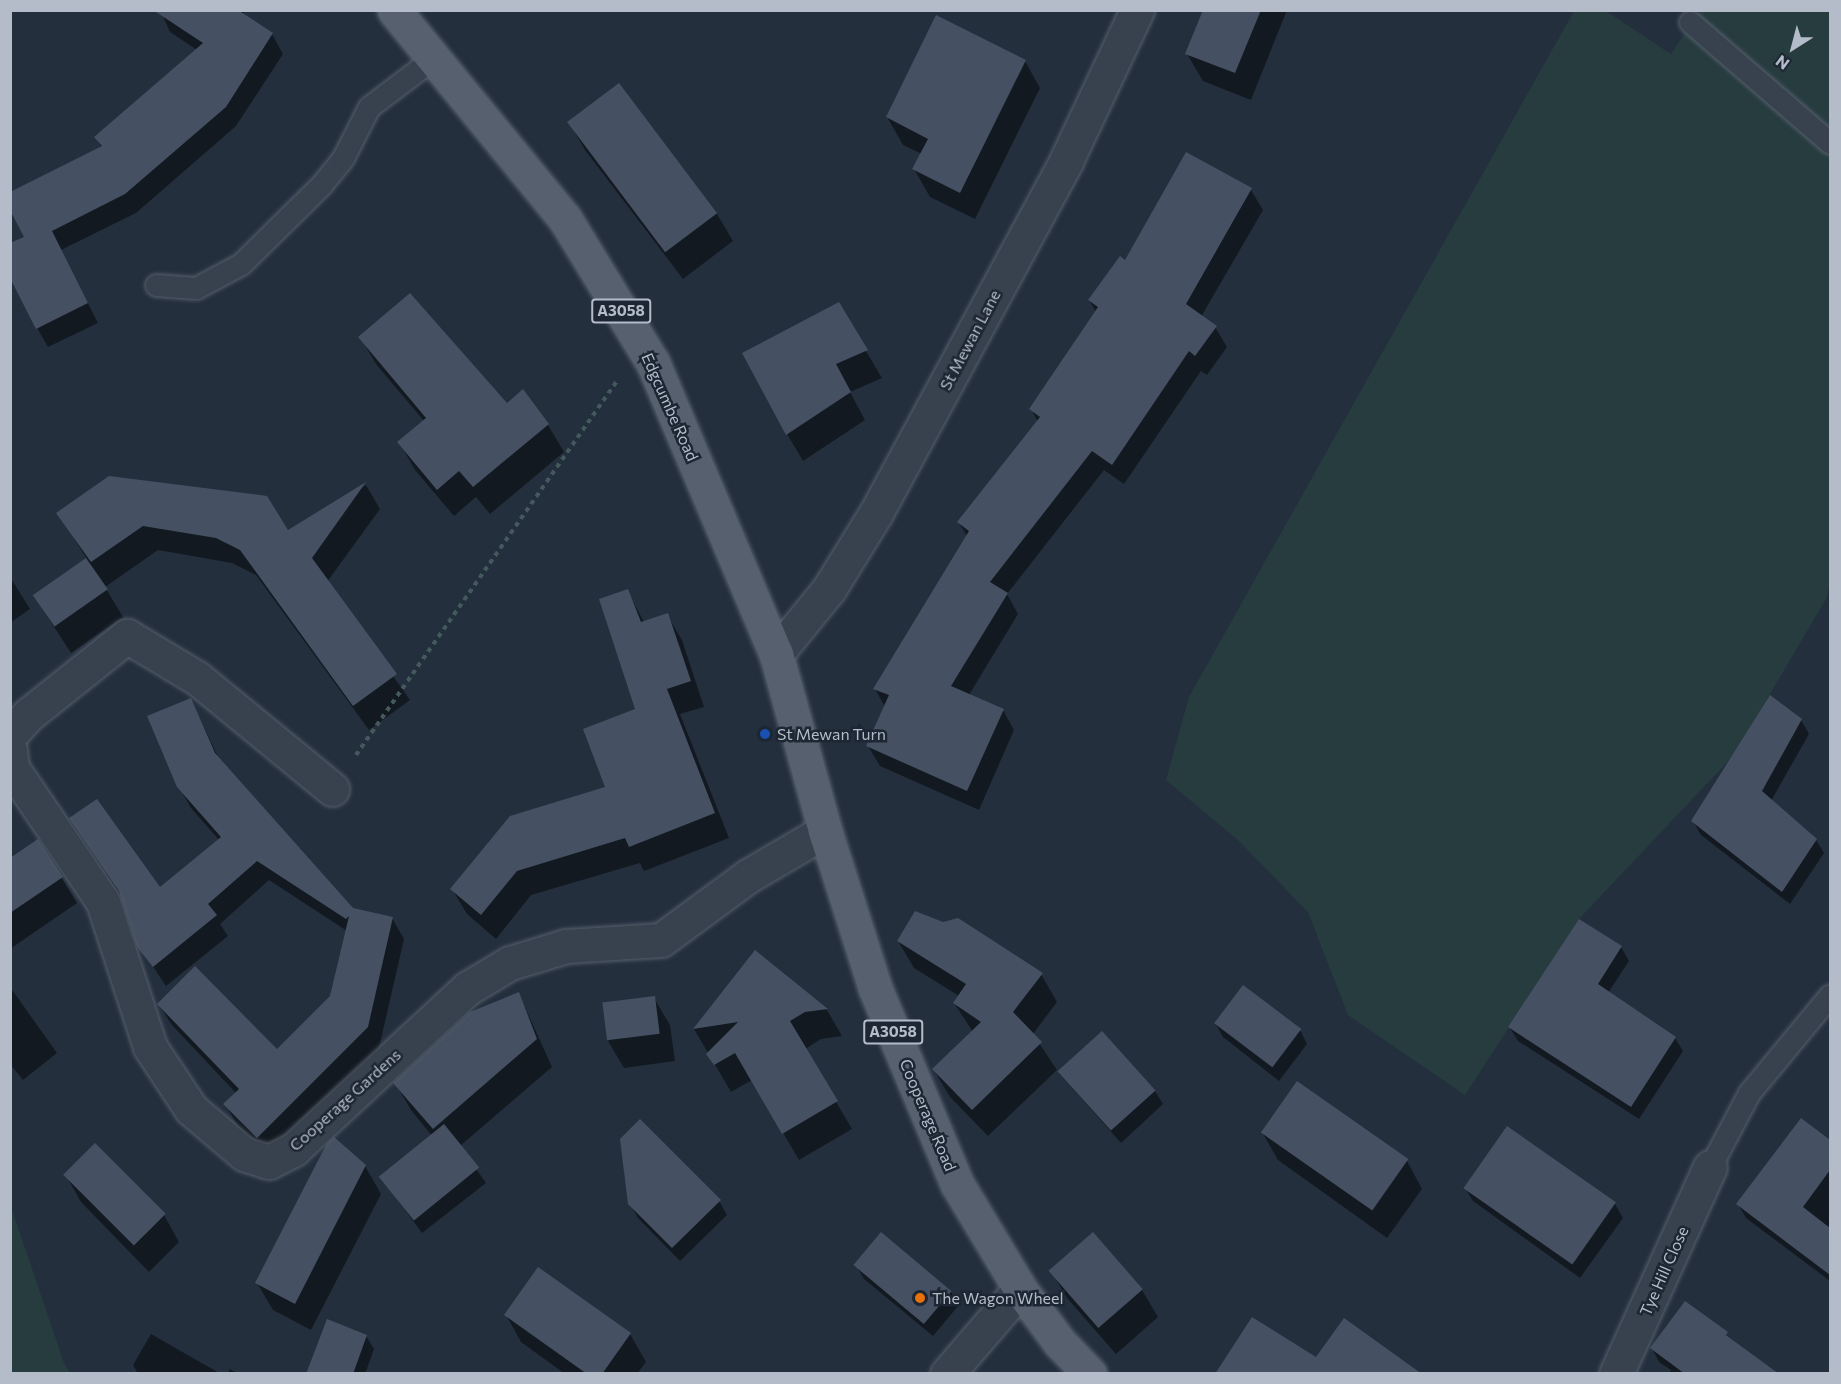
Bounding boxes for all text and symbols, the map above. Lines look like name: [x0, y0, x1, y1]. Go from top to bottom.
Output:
north arrow: [1763, 18, 1823, 78]
text: N: [1772, 52, 1793, 74]
street label: St Mewan Lane: [936, 287, 1004, 393]
road number: A3058: [591, 299, 651, 323]
street label: Edgcumbe Road: [638, 350, 702, 464]
place label: St Mewan Turn: [777, 724, 886, 744]
marker: St Mewan Turn: [758, 727, 772, 741]
road number: A3058: [863, 1020, 923, 1044]
street label: Cooperage Gardens: [285, 1045, 405, 1155]
street label: Cooperage Road: [896, 1056, 960, 1174]
street label: Tye Hill Close: [1636, 1223, 1692, 1319]
place label: The Wagon Wheel: [932, 1288, 1064, 1308]
marker: The Wagon Wheel: [913, 1291, 927, 1305]

